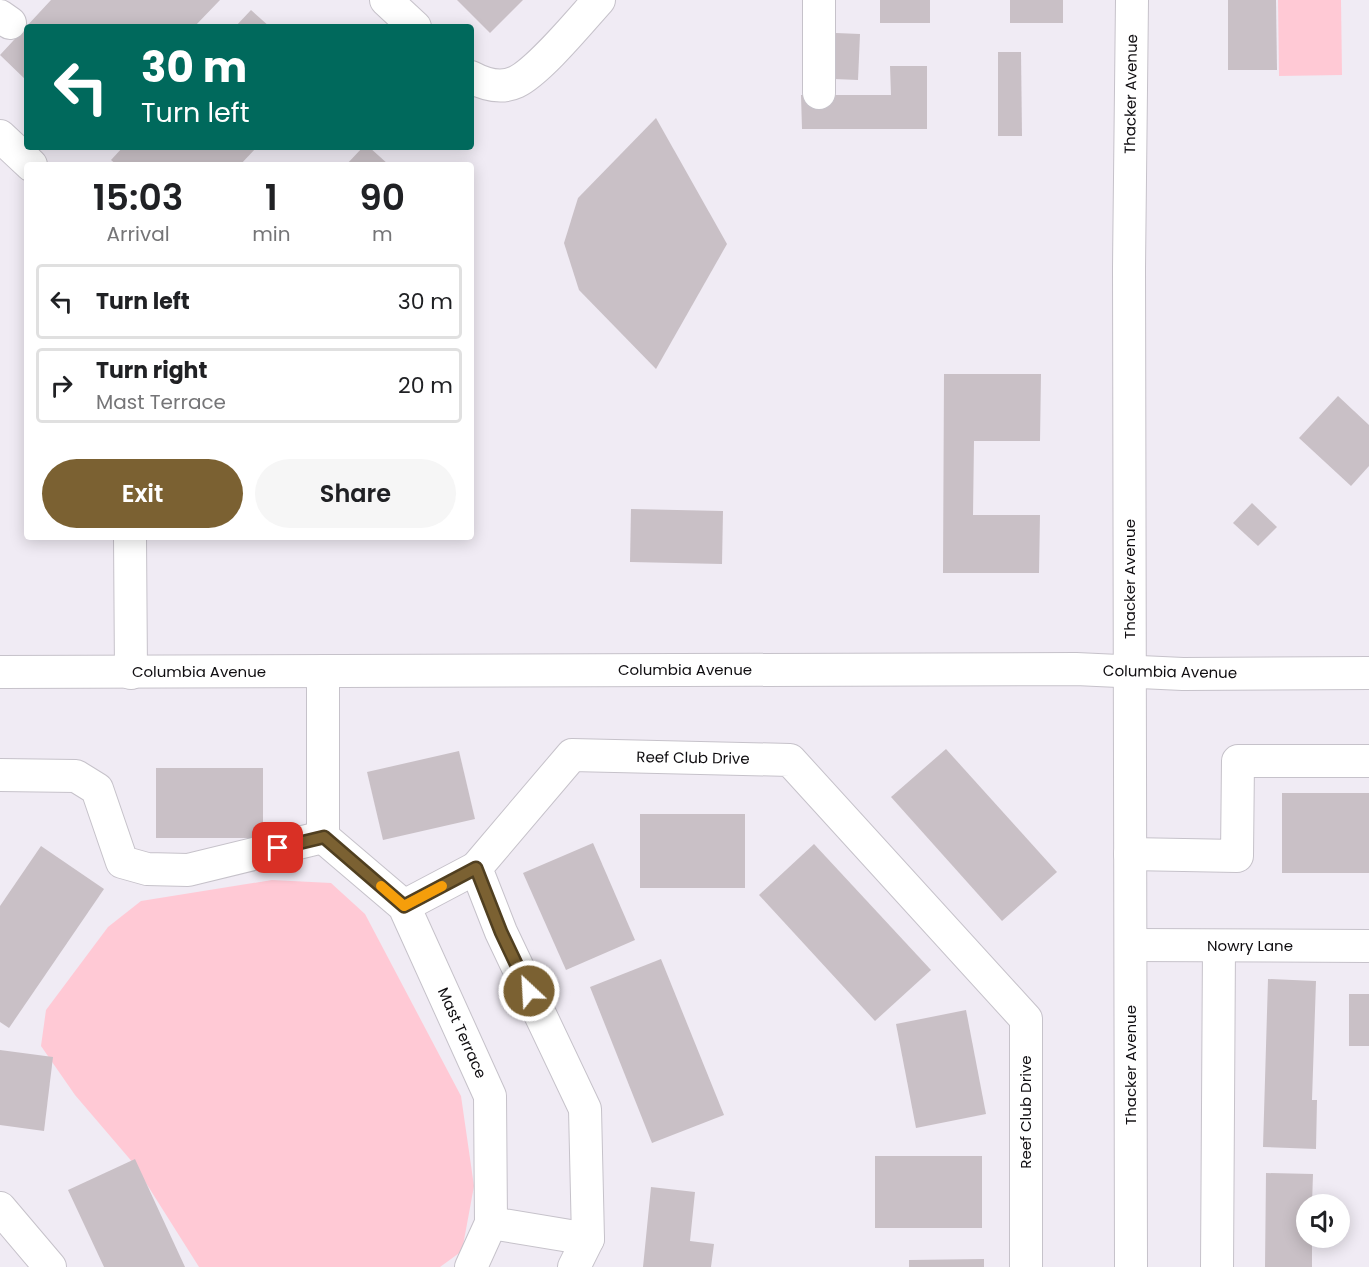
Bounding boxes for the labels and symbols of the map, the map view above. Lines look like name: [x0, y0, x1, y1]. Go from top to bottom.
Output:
street label: Thacker Avenue: [1119, 34, 1142, 154]
street label: Thacker Avenue: [1119, 519, 1140, 639]
street label: Columbia Avenue: [618, 659, 752, 680]
street label: Columbia Avenue: [1103, 660, 1237, 683]
street label: Columbia Avenue: [132, 661, 266, 682]
street label: Reef Club Drive: [636, 746, 750, 769]
pin: [252, 822, 303, 873]
street label: Nowry Lane: [1207, 935, 1293, 956]
position arrow: [497, 959, 561, 1023]
street label: Mast Terrace: [433, 984, 492, 1082]
street label: Thacker Avenue: [1120, 1005, 1141, 1125]
street label: Reef Club Drive: [1015, 1055, 1036, 1169]

